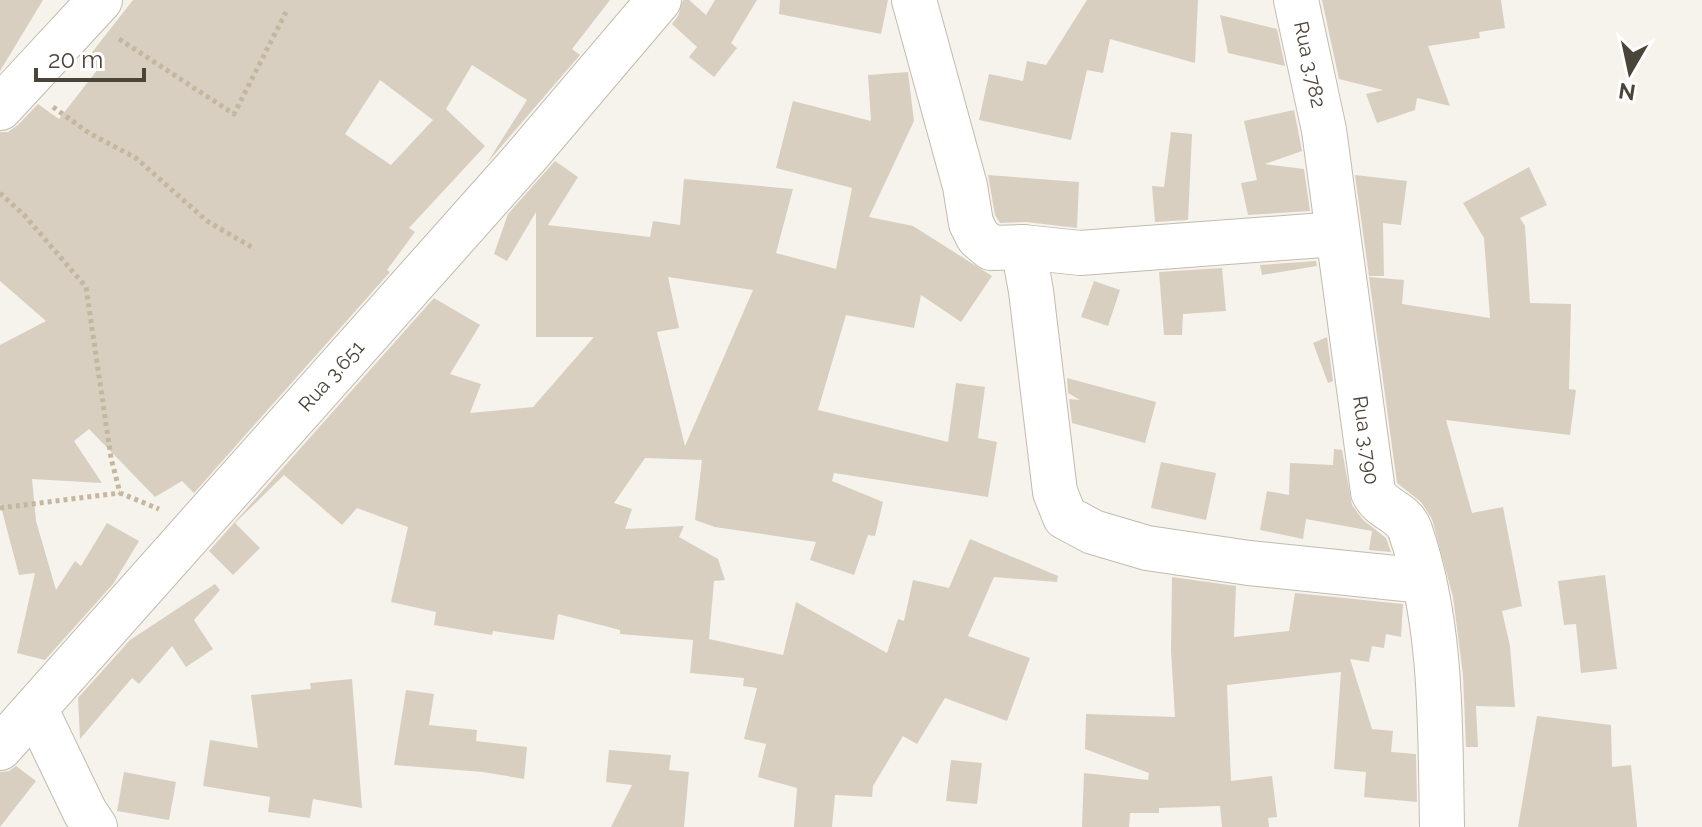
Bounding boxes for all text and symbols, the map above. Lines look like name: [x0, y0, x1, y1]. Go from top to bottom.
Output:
street label: Rua 3.782: [1289, 19, 1331, 110]
scale bar: [36, 32, 144, 82]
north arrow: [1590, 32, 1670, 112]
text: 20 m: [48, 45, 103, 74]
text: N: [1617, 78, 1637, 106]
street label: Rua 3.651: [293, 335, 369, 416]
street label: Rua 3.790: [1348, 394, 1384, 486]

